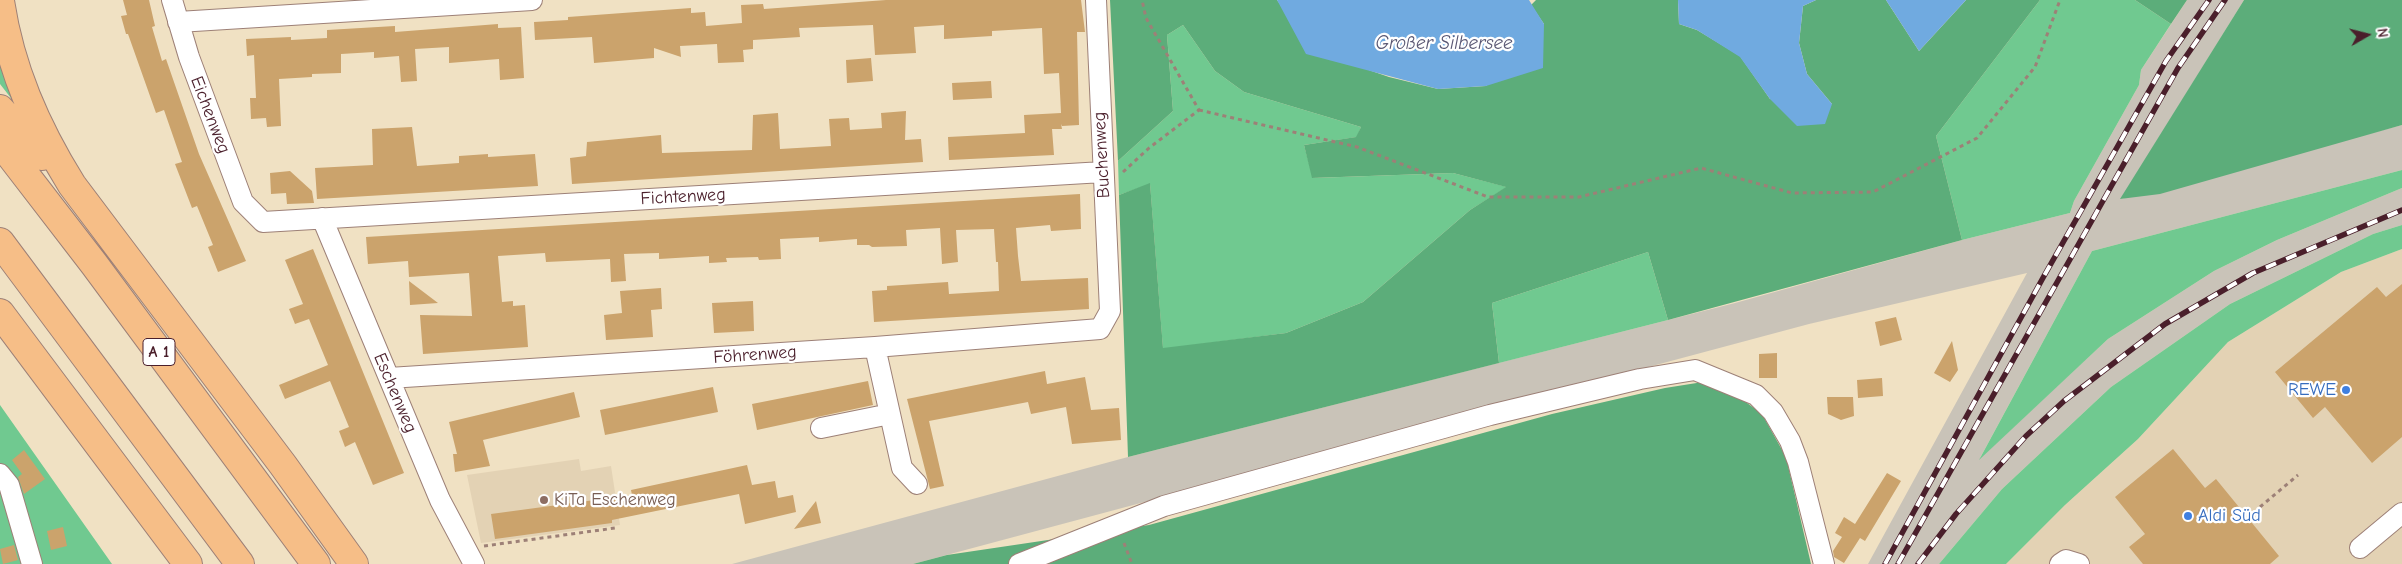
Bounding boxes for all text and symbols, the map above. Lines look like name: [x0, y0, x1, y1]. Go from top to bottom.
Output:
north arrow: [2342, 10, 2392, 60]
text: N: [2373, 27, 2391, 39]
water label: Großer Silbersee: [1375, 33, 1513, 55]
street label: Eichenweg: [185, 73, 235, 157]
street label: Buchenweg: [1089, 111, 1115, 199]
street label: Fichtenweg: [640, 184, 726, 210]
road number: A 1: [143, 338, 175, 366]
street label: Föhrenweg: [713, 341, 797, 369]
street label: Eschenweg: [369, 350, 421, 436]
place label: REWE: [2288, 379, 2336, 401]
marker: REWE: [2340, 384, 2352, 396]
place label: KiTa Eschenweg: [554, 489, 676, 511]
marker: KiTa Eschenweg: [538, 494, 550, 506]
place label: Aldi Süd: [2198, 505, 2261, 527]
marker: Aldi Süd: [2182, 510, 2194, 522]

